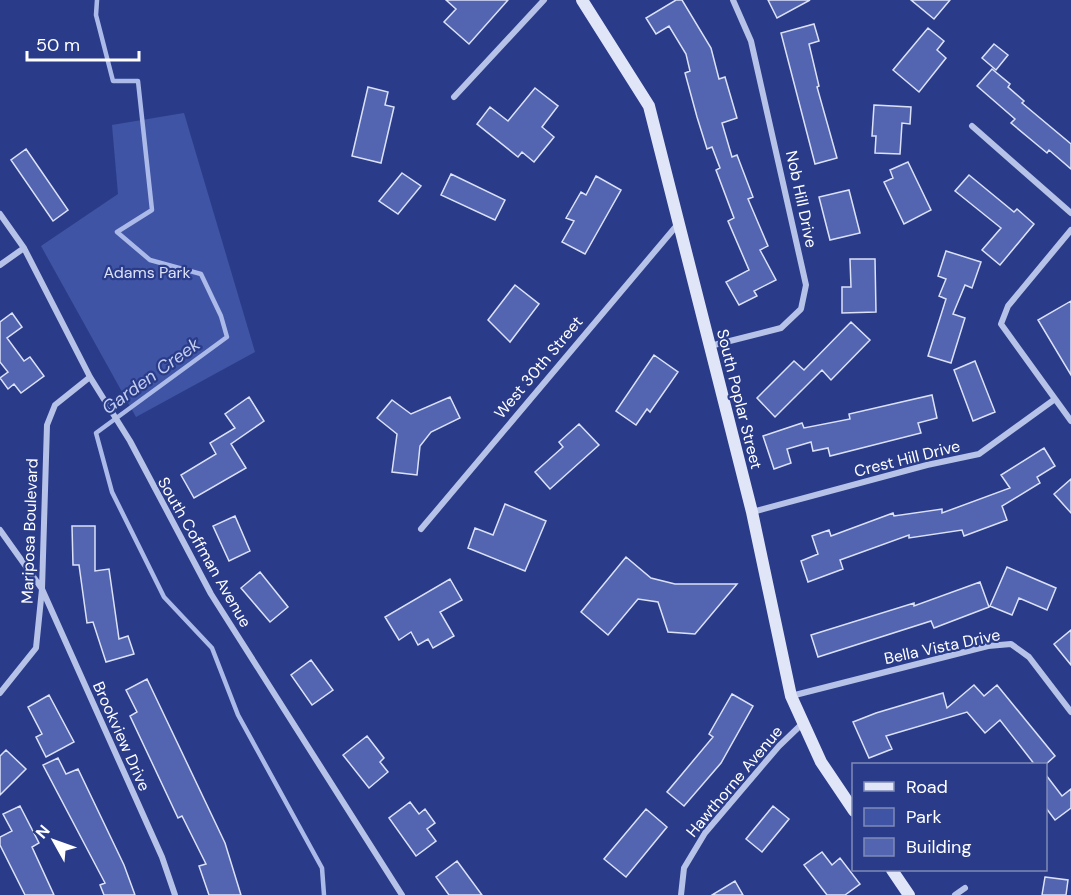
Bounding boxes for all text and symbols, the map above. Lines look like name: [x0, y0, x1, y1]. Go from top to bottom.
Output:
scale bar: [27, 24, 140, 62]
text: 50 m: [36, 33, 80, 57]
street label: Nob Hill Drive: [781, 149, 822, 250]
park label: Adams Park: [103, 262, 191, 283]
street label: West 30th Street: [489, 312, 587, 423]
street label: South Poplar Street: [712, 327, 767, 471]
water label: Garden Creek: [97, 332, 206, 420]
street label: Crest Hill Drive: [852, 435, 962, 482]
street label: Mariposa Boulevard: [16, 458, 43, 604]
street label: South Coffman Avenue: [153, 473, 256, 631]
street label: Bella Vista Drive: [882, 624, 1002, 669]
street label: Brookview Drive: [88, 678, 155, 794]
street label: Hawthorne Avenue: [682, 721, 787, 841]
legend: [852, 763, 1047, 871]
text: Road: [906, 775, 948, 799]
text: Park: [906, 805, 942, 829]
north arrow: [24, 811, 84, 871]
text: N: [31, 820, 55, 843]
text: Building: [906, 835, 971, 859]

